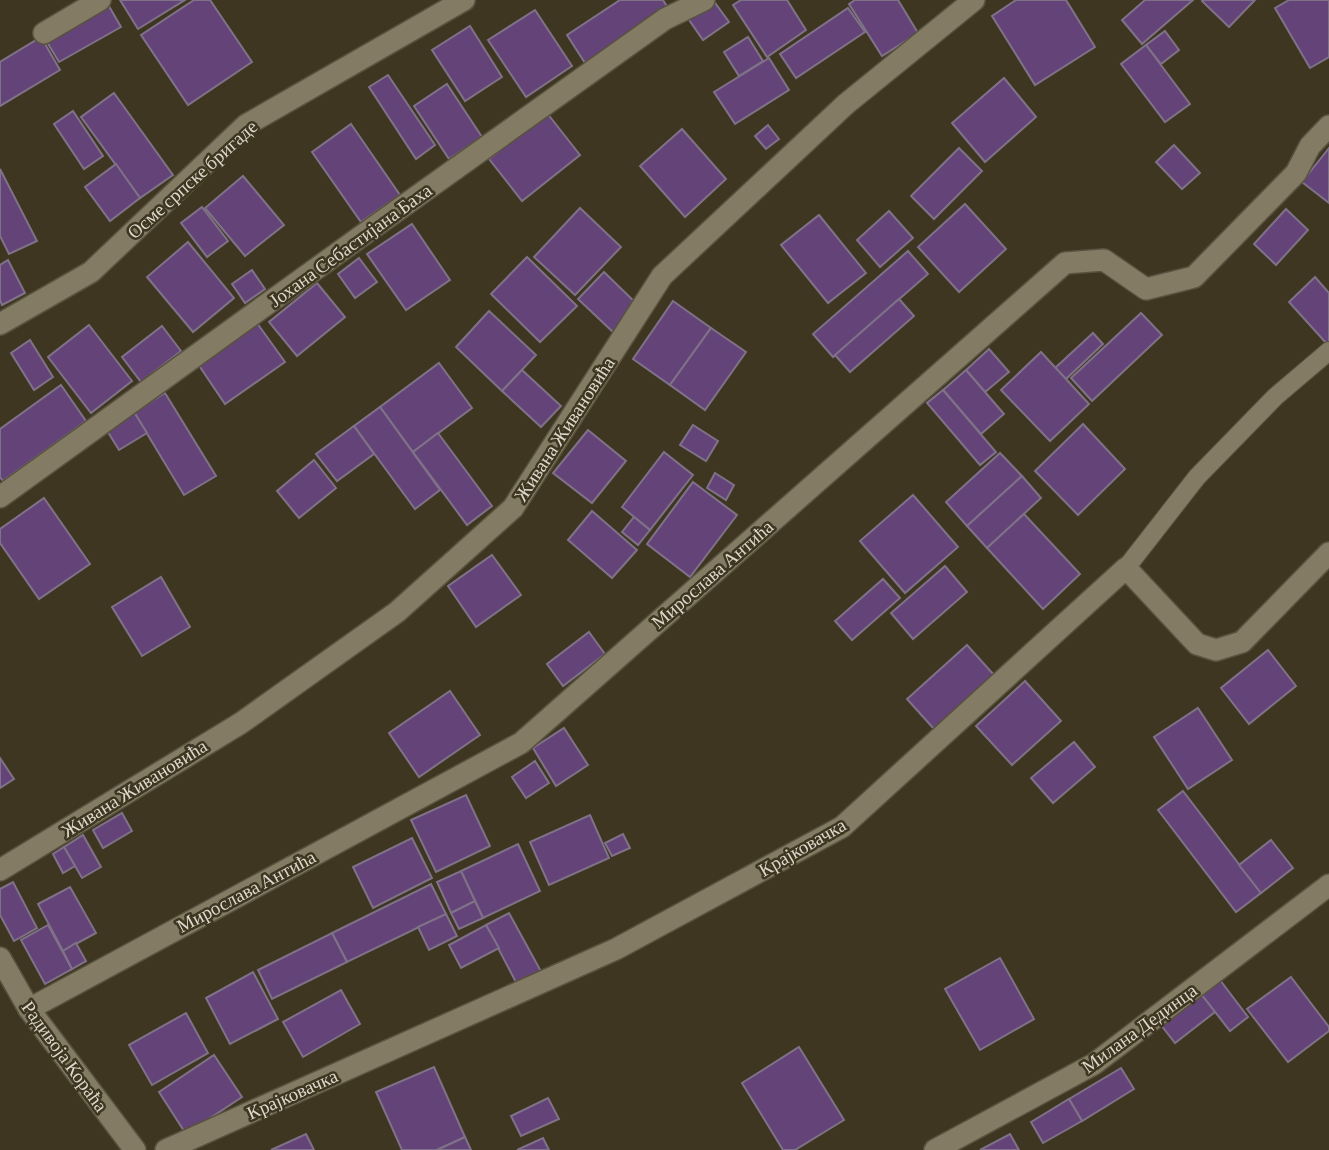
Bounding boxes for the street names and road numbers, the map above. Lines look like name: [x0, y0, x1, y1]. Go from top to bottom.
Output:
street label: Осме српске бригаде: [123, 116, 261, 243]
street label: Јохана Себастијана Баха: [265, 179, 436, 311]
street label: Живана Живановића: [510, 353, 619, 505]
street label: Мирослава Антића: [647, 516, 778, 633]
street label: Живана Живановића: [58, 735, 211, 842]
street label: Крајковачка: [755, 814, 850, 881]
street label: Мирослава Антића: [173, 846, 320, 937]
street label: Милана Дединца: [1078, 979, 1201, 1077]
street label: Радивоја Кораћа: [17, 997, 112, 1116]
street label: Крајковачка: [244, 1065, 341, 1124]

